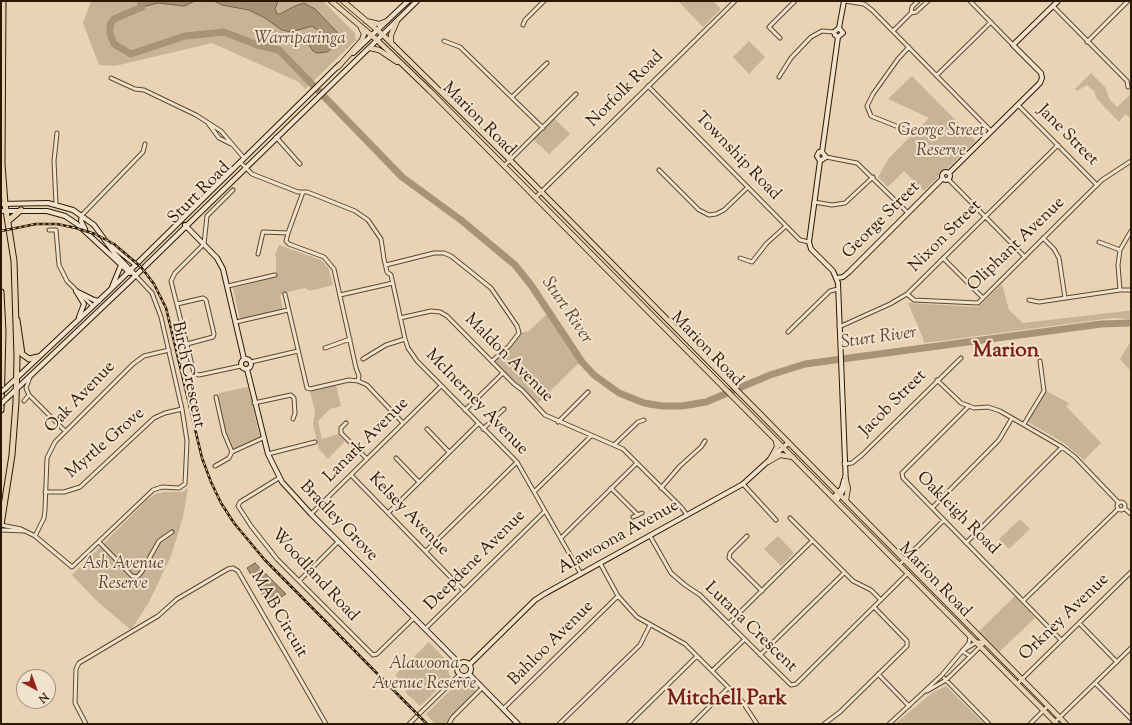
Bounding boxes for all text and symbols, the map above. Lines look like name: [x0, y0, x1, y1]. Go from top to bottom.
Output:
park label: Warriparinga: [254, 30, 346, 50]
street label: Norfolk Road: [584, 48, 668, 132]
street label: Marion Road: [437, 79, 519, 161]
street label: Jane Street: [1032, 101, 1102, 171]
street label: Township Road: [690, 109, 784, 205]
park label: George Street Reserve: [898, 122, 984, 162]
street label: Sturt Road: [165, 159, 235, 229]
street label: George Street: [839, 178, 925, 264]
street label: Oliphant Avenue: [964, 193, 1070, 297]
street label: Nixon Street: [905, 196, 987, 278]
water label: Sturt River: [536, 273, 596, 349]
street label: Marion Road: [665, 309, 747, 391]
street label: Maldon Avenue: [459, 310, 557, 408]
street label: Birch Crescent: [166, 320, 208, 430]
water label: Sturt River: [840, 323, 918, 355]
district label: Marion: [973, 339, 1039, 365]
street label: McInerney Avenue: [420, 346, 532, 460]
street label: Oak Avenue: [42, 358, 120, 438]
street label: Jacob Street: [856, 366, 932, 442]
street label: Lanark Avenue: [320, 394, 414, 488]
street label: Myrtle Grove: [62, 404, 150, 484]
street label: Oakleigh Road: [911, 468, 1003, 560]
street label: Kelsey Avenue: [363, 469, 453, 561]
street label: Bradley Grove: [295, 478, 381, 566]
street label: Alawoona Avenue: [555, 496, 683, 580]
street label: Deepdene Avenue: [421, 506, 531, 616]
street label: Woodland Road: [266, 525, 362, 627]
street label: Marion Road: [893, 540, 975, 622]
park label: Ash Avenue Reserve: [82, 555, 164, 595]
street label: MAB Circuit: [245, 568, 311, 662]
street label: Orkney Avenue: [1016, 570, 1114, 666]
street label: Lutana Crescent: [699, 579, 801, 677]
street label: Bahloo Avenue: [505, 597, 599, 691]
park label: Alawoona Avenue Reserve: [372, 655, 476, 695]
north arrow: [16, 669, 56, 709]
district label: Mitchell Park: [667, 687, 787, 713]
text: N: [35, 688, 52, 706]

